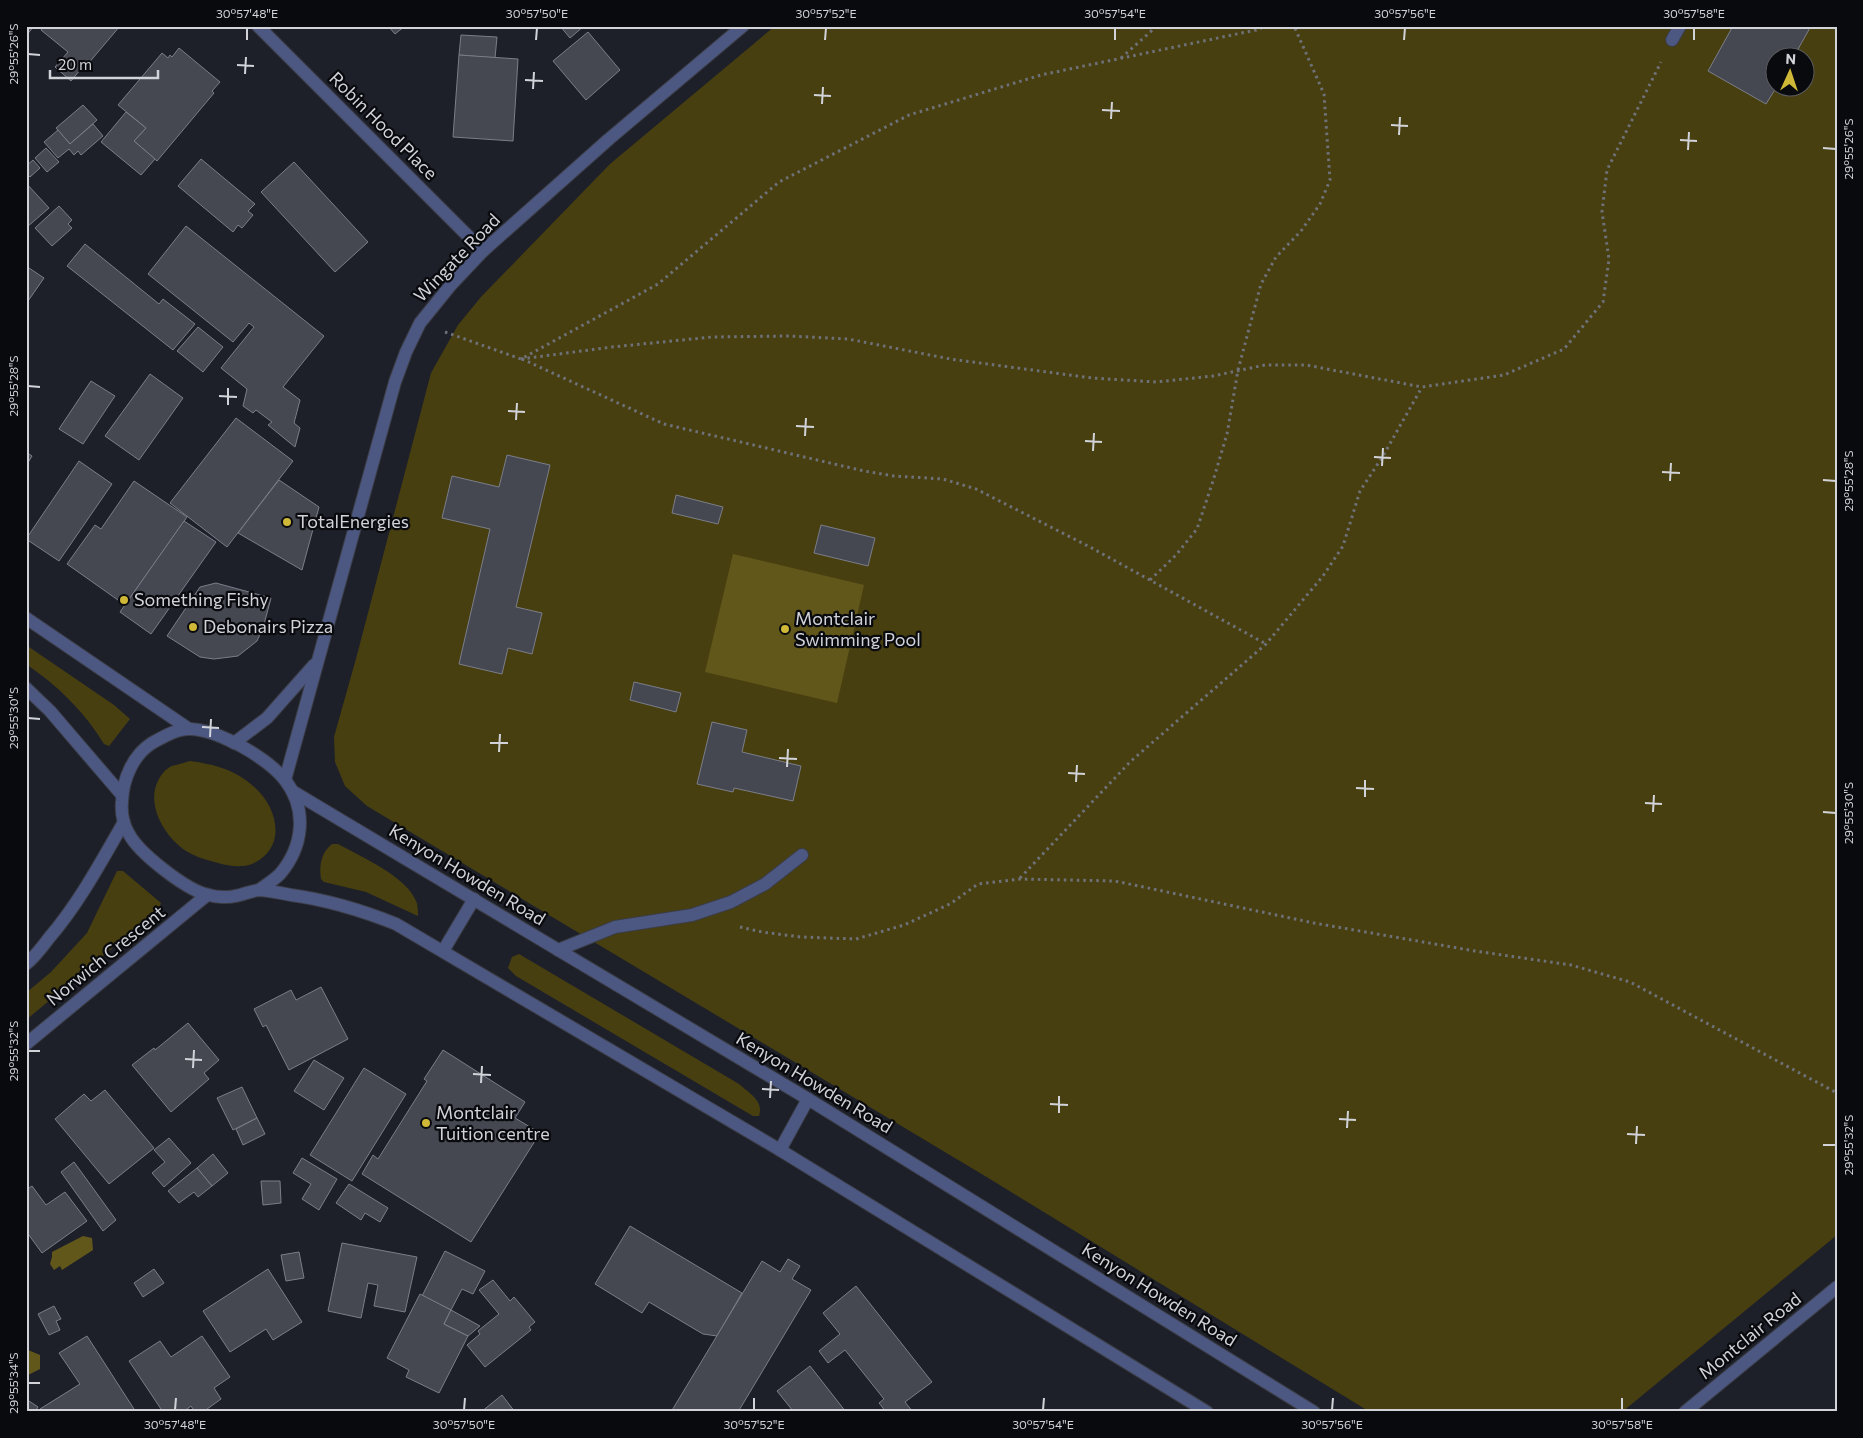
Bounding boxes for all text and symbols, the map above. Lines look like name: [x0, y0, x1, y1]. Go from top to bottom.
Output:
text: 30°57'48"E: [216, 6, 278, 20]
text: 30°57'50"E: [506, 6, 568, 20]
text: 30°57'52"E: [795, 6, 857, 20]
text: 30°57'54"E: [1084, 6, 1146, 20]
text: 30°57'56"E: [1374, 6, 1436, 20]
text: 30°57'58"E: [1663, 6, 1725, 20]
text: 29°55'26"S: [6, 23, 20, 85]
scale bar: [50, 48, 158, 80]
north arrow: [1766, 48, 1816, 98]
text: N: [1785, 50, 1796, 67]
text: 20 m: [58, 55, 92, 73]
street label: Robin Hood Place: [325, 67, 442, 184]
text: 29°55'26"S: [1841, 118, 1855, 180]
street label: Wingate Road: [409, 208, 504, 306]
text: 29°55'28"S: [6, 355, 20, 417]
text: 29°55'28"S: [1841, 450, 1855, 512]
place label: TotalEnergies: [297, 510, 409, 532]
marker: TotalEnergies: [281, 516, 293, 528]
place label: Something Fishy: [134, 588, 269, 610]
marker: Something Fishy: [118, 594, 130, 606]
place label: Montclair Swimming Pool: [795, 607, 921, 650]
place label: Debonairs Pizza: [203, 615, 333, 637]
marker: Debonairs Pizza: [187, 621, 199, 633]
marker: Montclair Swimming Pool: [779, 623, 791, 635]
text: 29°55'30"S: [6, 687, 20, 749]
text: 29°55'30"S: [1841, 782, 1855, 844]
street label: Kenyon Howden Road: [385, 819, 550, 930]
street label: Norwich Crescent: [42, 901, 169, 1010]
text: 29°55'32"S: [6, 1021, 20, 1081]
street label: Kenyon Howden Road: [732, 1027, 897, 1138]
place label: Montclair Tuition centre: [436, 1101, 550, 1144]
text: 29°55'32"S: [1841, 1115, 1855, 1175]
marker: Montclair Tuition centre: [420, 1117, 432, 1129]
street label: Kenyon Howden Road: [1078, 1238, 1241, 1351]
street label: Montclair Road: [1694, 1287, 1805, 1383]
text: 29°55'34"S: [6, 1352, 20, 1414]
text: 30°57'48"E: [144, 1417, 206, 1431]
text: 30°57'50"E: [433, 1417, 495, 1431]
text: 30°57'52"E: [723, 1417, 785, 1431]
text: 30°57'54"E: [1012, 1417, 1074, 1431]
text: 30°57'56"E: [1301, 1417, 1363, 1431]
text: 30°57'58"E: [1591, 1417, 1653, 1431]

